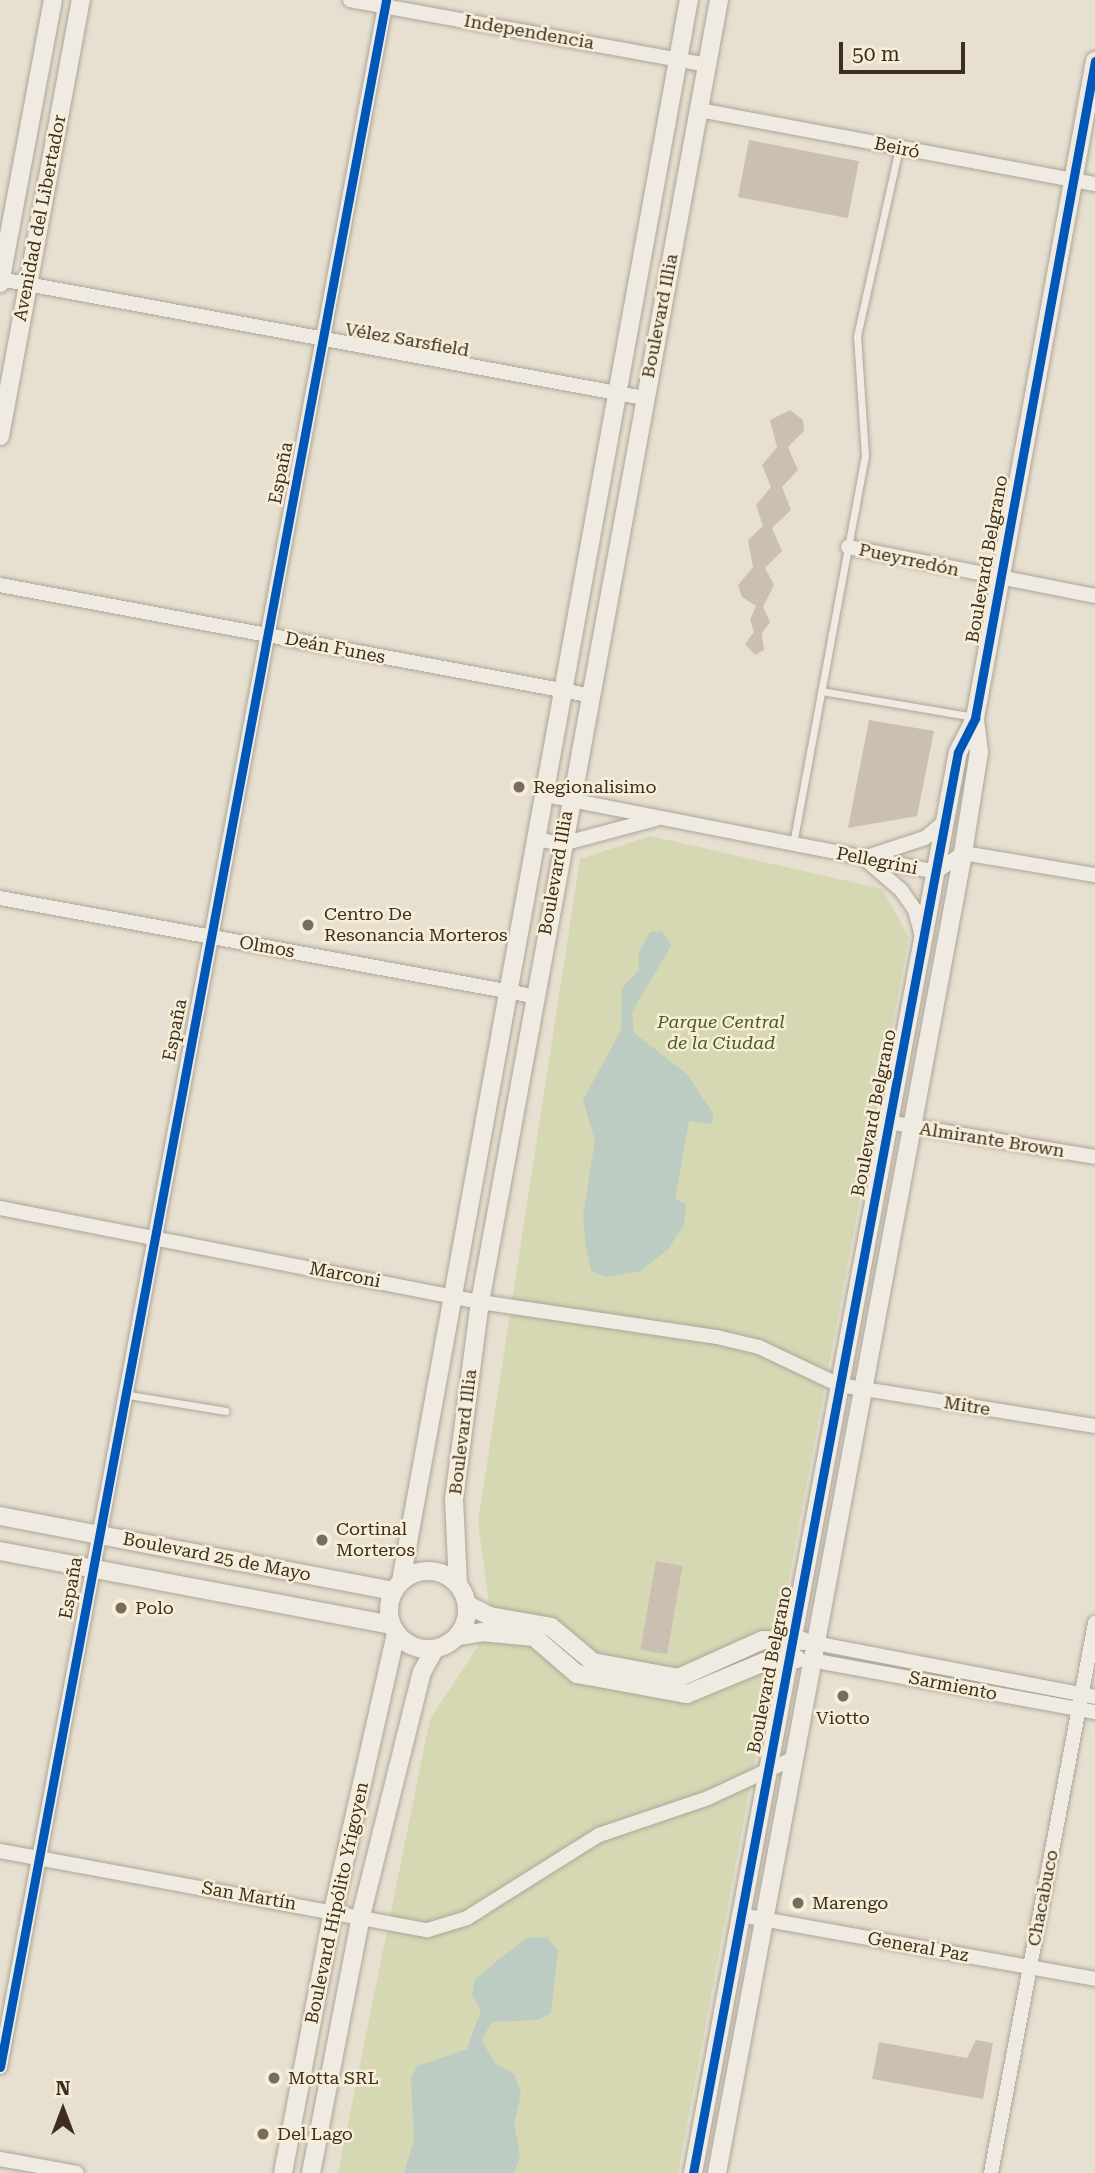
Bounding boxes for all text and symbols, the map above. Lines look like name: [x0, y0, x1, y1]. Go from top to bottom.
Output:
street label: Independencia: [462, 10, 596, 54]
scale bar: [843, 28, 969, 72]
text: 50 m: [852, 42, 900, 66]
street label: Avenidad del Libertador: [9, 113, 71, 323]
street label: Beiró: [872, 133, 922, 163]
street label: Boulevard Illia: [637, 252, 683, 380]
street label: Vélez Sarsfield: [343, 318, 471, 362]
street label: España: [264, 440, 298, 506]
street label: Boulevard Belgrano: [962, 473, 1012, 645]
street label: Pueyrredón: [857, 539, 961, 581]
street label: Deán Funes: [283, 628, 387, 668]
place label: Regionalisimo: [533, 776, 657, 798]
marker: Regionalisimo: [511, 779, 527, 795]
street label: Boulevard Illia: [534, 809, 578, 937]
street label: Pellegrini: [834, 843, 920, 879]
place label: Centro De Resonancia Morteros: [324, 904, 508, 946]
marker: Centro De Resonancia Morteros: [298, 915, 318, 935]
street label: Olmos: [238, 932, 296, 962]
street label: España: [158, 997, 192, 1063]
park label: Parque Central de la Ciudad: [657, 1012, 785, 1054]
street label: Boulevard Belgrano: [847, 1027, 901, 1199]
street label: Almirante Brown: [918, 1118, 1066, 1162]
street label: Marconi: [307, 1257, 383, 1293]
street label: Boulevard Illia: [445, 1368, 481, 1496]
street label: Mitre: [942, 1392, 992, 1420]
place label: Cortinal Morteros: [336, 1519, 415, 1562]
street label: Boulevard 25 de Mayo: [121, 1528, 313, 1586]
marker: Cortinal Morteros: [314, 1532, 330, 1548]
street label: España: [55, 1555, 87, 1621]
street label: Boulevard Belgrano: [743, 1584, 797, 1756]
place label: Polo: [135, 1597, 174, 1619]
marker: Polo: [113, 1600, 129, 1616]
street label: Sarmiento: [907, 1667, 999, 1705]
marker: Viotto: [835, 1688, 851, 1704]
place label: Viotto: [816, 1707, 870, 1729]
street label: Boulevard Hipólito Yrigoyen: [301, 1780, 373, 2026]
street label: Chacabuco: [1023, 1848, 1063, 1948]
street label: San Martín: [200, 1877, 298, 1915]
place label: Marengo: [812, 1892, 888, 1914]
marker: Marengo: [790, 1895, 806, 1911]
street label: General Paz: [866, 1927, 970, 1967]
place label: Motta SRL: [288, 2067, 379, 2089]
marker: Motta SRL: [266, 2070, 282, 2086]
north arrow: [28, 2075, 98, 2145]
text: N: [56, 2077, 70, 2100]
place label: Del Lago: [277, 2123, 353, 2145]
marker: Del Lago: [255, 2126, 271, 2142]

